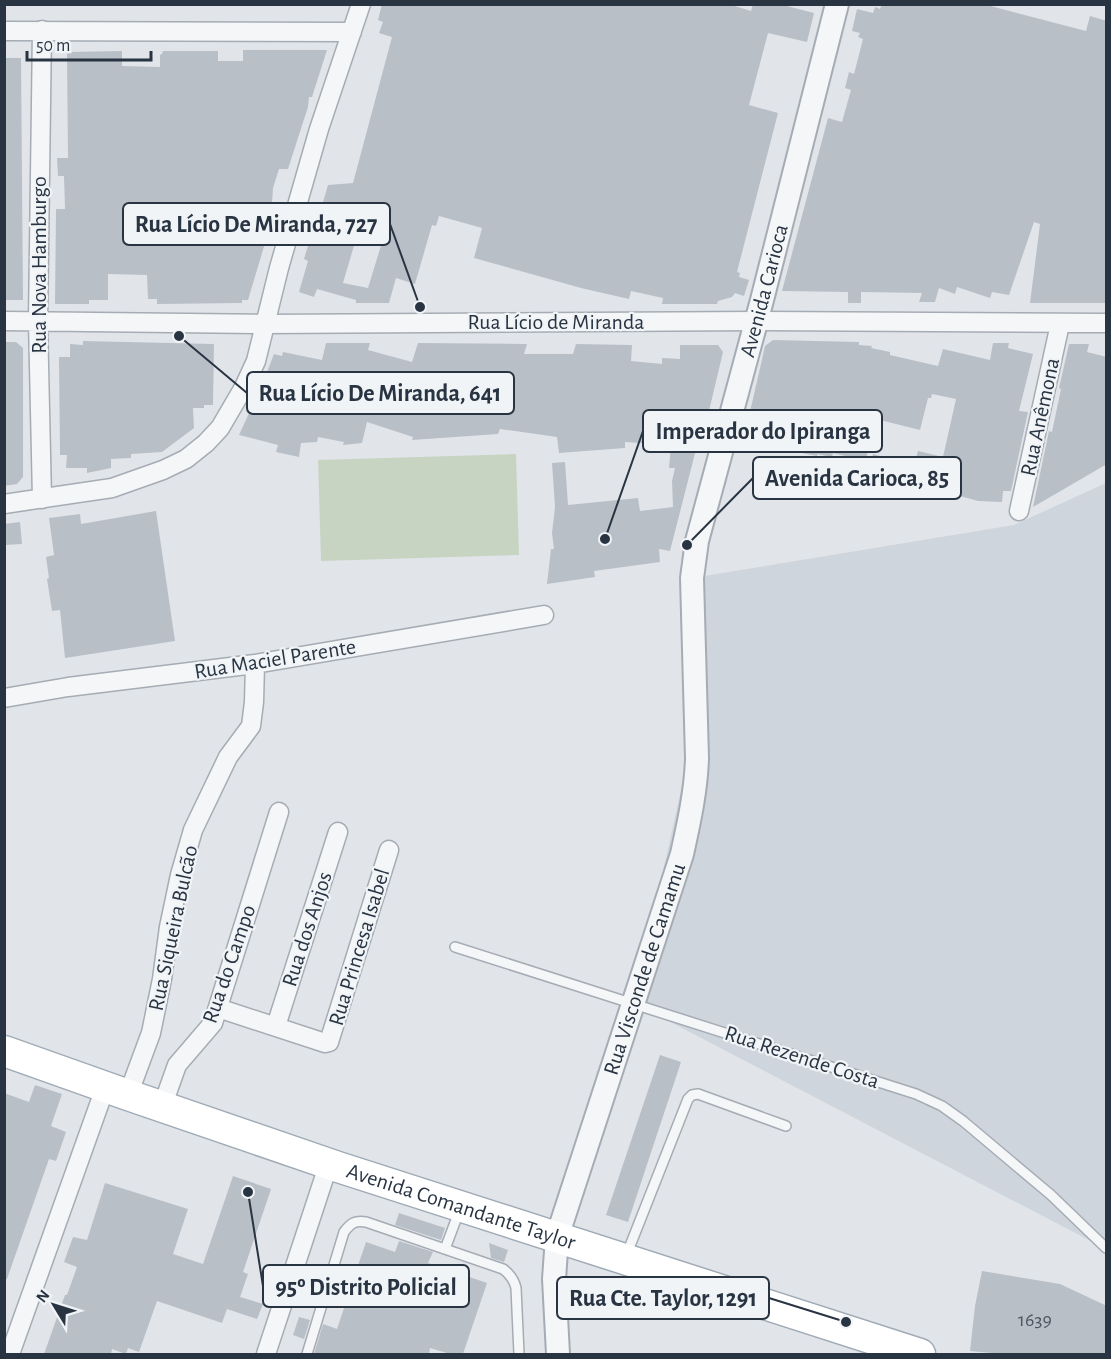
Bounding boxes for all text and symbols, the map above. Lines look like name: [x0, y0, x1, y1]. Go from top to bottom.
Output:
scale bar: [27, 24, 152, 62]
text: 50 m: [36, 37, 70, 55]
street label: Rua Nova Hamburgo: [28, 176, 50, 354]
callout: Rua Lício De Miranda, 727: [123, 203, 390, 245]
text: Rua Lício De Miranda, 727: [135, 213, 377, 237]
street label: Avenida Carioca: [736, 222, 792, 359]
street label: Rua Lício de Miranda: [467, 311, 645, 333]
street label: Rua Anêmona: [1017, 356, 1063, 478]
callout: Rua Lício De Miranda, 641: [247, 372, 514, 414]
text: Rua Lício De Miranda, 641: [259, 382, 501, 406]
callout: Imperador do Ipiranga: [643, 410, 882, 452]
text: Imperador do Ipiranga: [655, 420, 871, 444]
callout: Avenida Carioca, 85: [753, 457, 961, 499]
text: Avenida Carioca, 85: [765, 467, 949, 491]
street label: Rua Maciel Parente: [193, 635, 357, 683]
street label: Rua Siqueira Bulcão: [145, 843, 201, 1013]
street label: Rua Visconde de Camamu: [600, 860, 689, 1078]
street label: Rua Princesa Isabel: [325, 866, 393, 1028]
street label: Rua dos Anjos: [278, 869, 336, 989]
street label: Rua do Campo: [198, 902, 260, 1026]
street label: Rua Rezende Costa: [722, 1022, 882, 1092]
street label: Avenida Comandante Taylor: [344, 1160, 578, 1254]
callout: 95º Distrito Policial: [263, 1265, 469, 1307]
north arrow: [24, 1275, 84, 1335]
text: 95º Distrito Policial: [275, 1276, 457, 1300]
callout: Rua Cte. Taylor, 1291: [557, 1277, 769, 1319]
text: N: [33, 1287, 53, 1306]
text: Rua Cte. Taylor, 1291: [569, 1287, 757, 1311]
house number: 1639: [1018, 1310, 1052, 1330]

